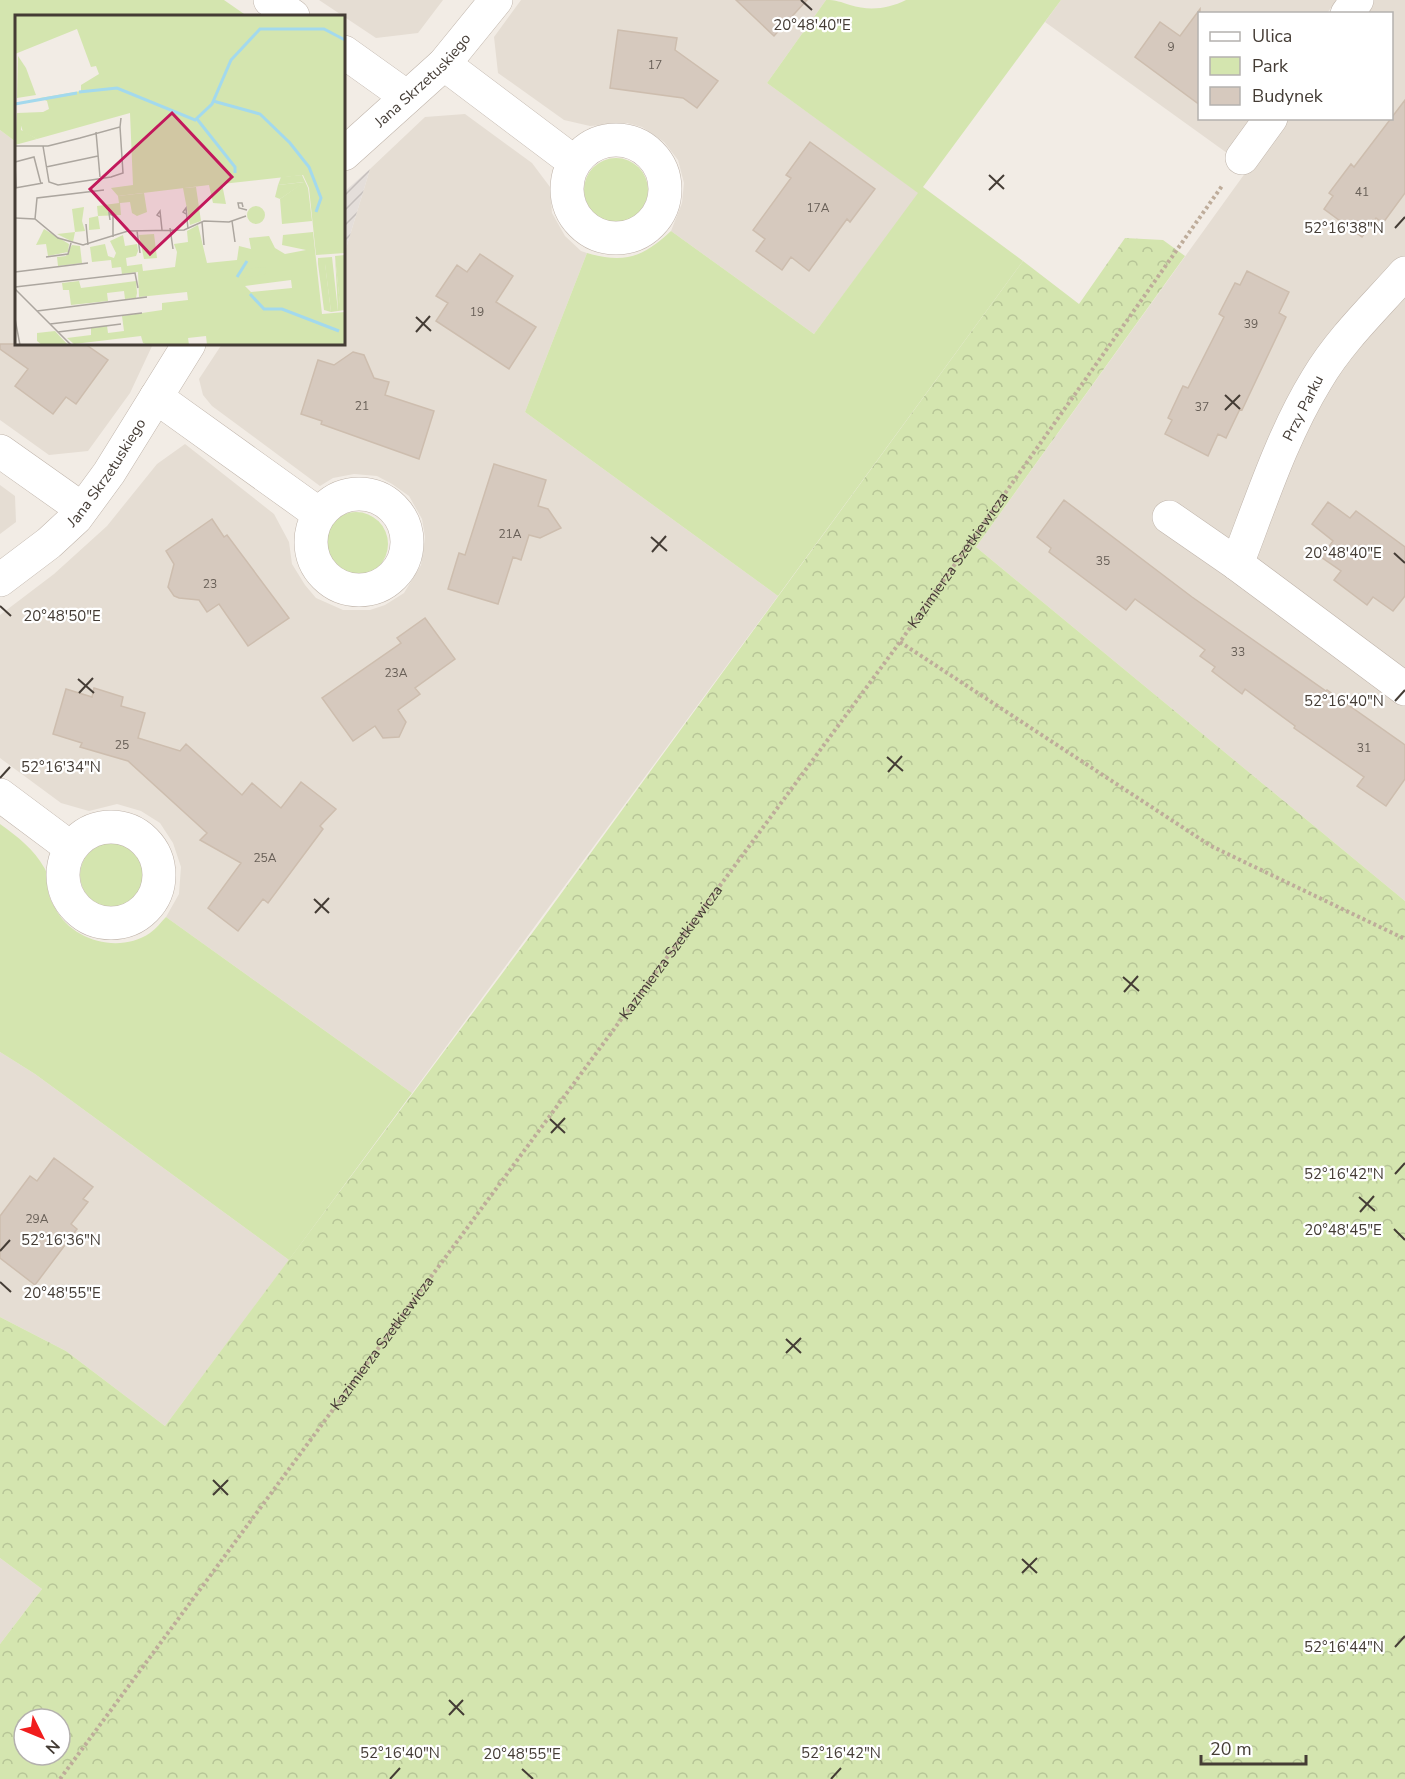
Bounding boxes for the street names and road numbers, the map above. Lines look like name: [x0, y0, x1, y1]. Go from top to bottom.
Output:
street label: Jana Skrzetuskiego: [370, 29, 475, 132]
street label: Przy Parku: [1278, 372, 1328, 444]
street label: Jana Skrzetuskiego: [62, 415, 150, 532]
street label: Kazimierza Szetkiewicza: [903, 488, 1013, 632]
street label: Kazimierza Szetkiewicza: [615, 881, 727, 1023]
street label: Kazimierza Szetkiewicza: [326, 1272, 438, 1414]

